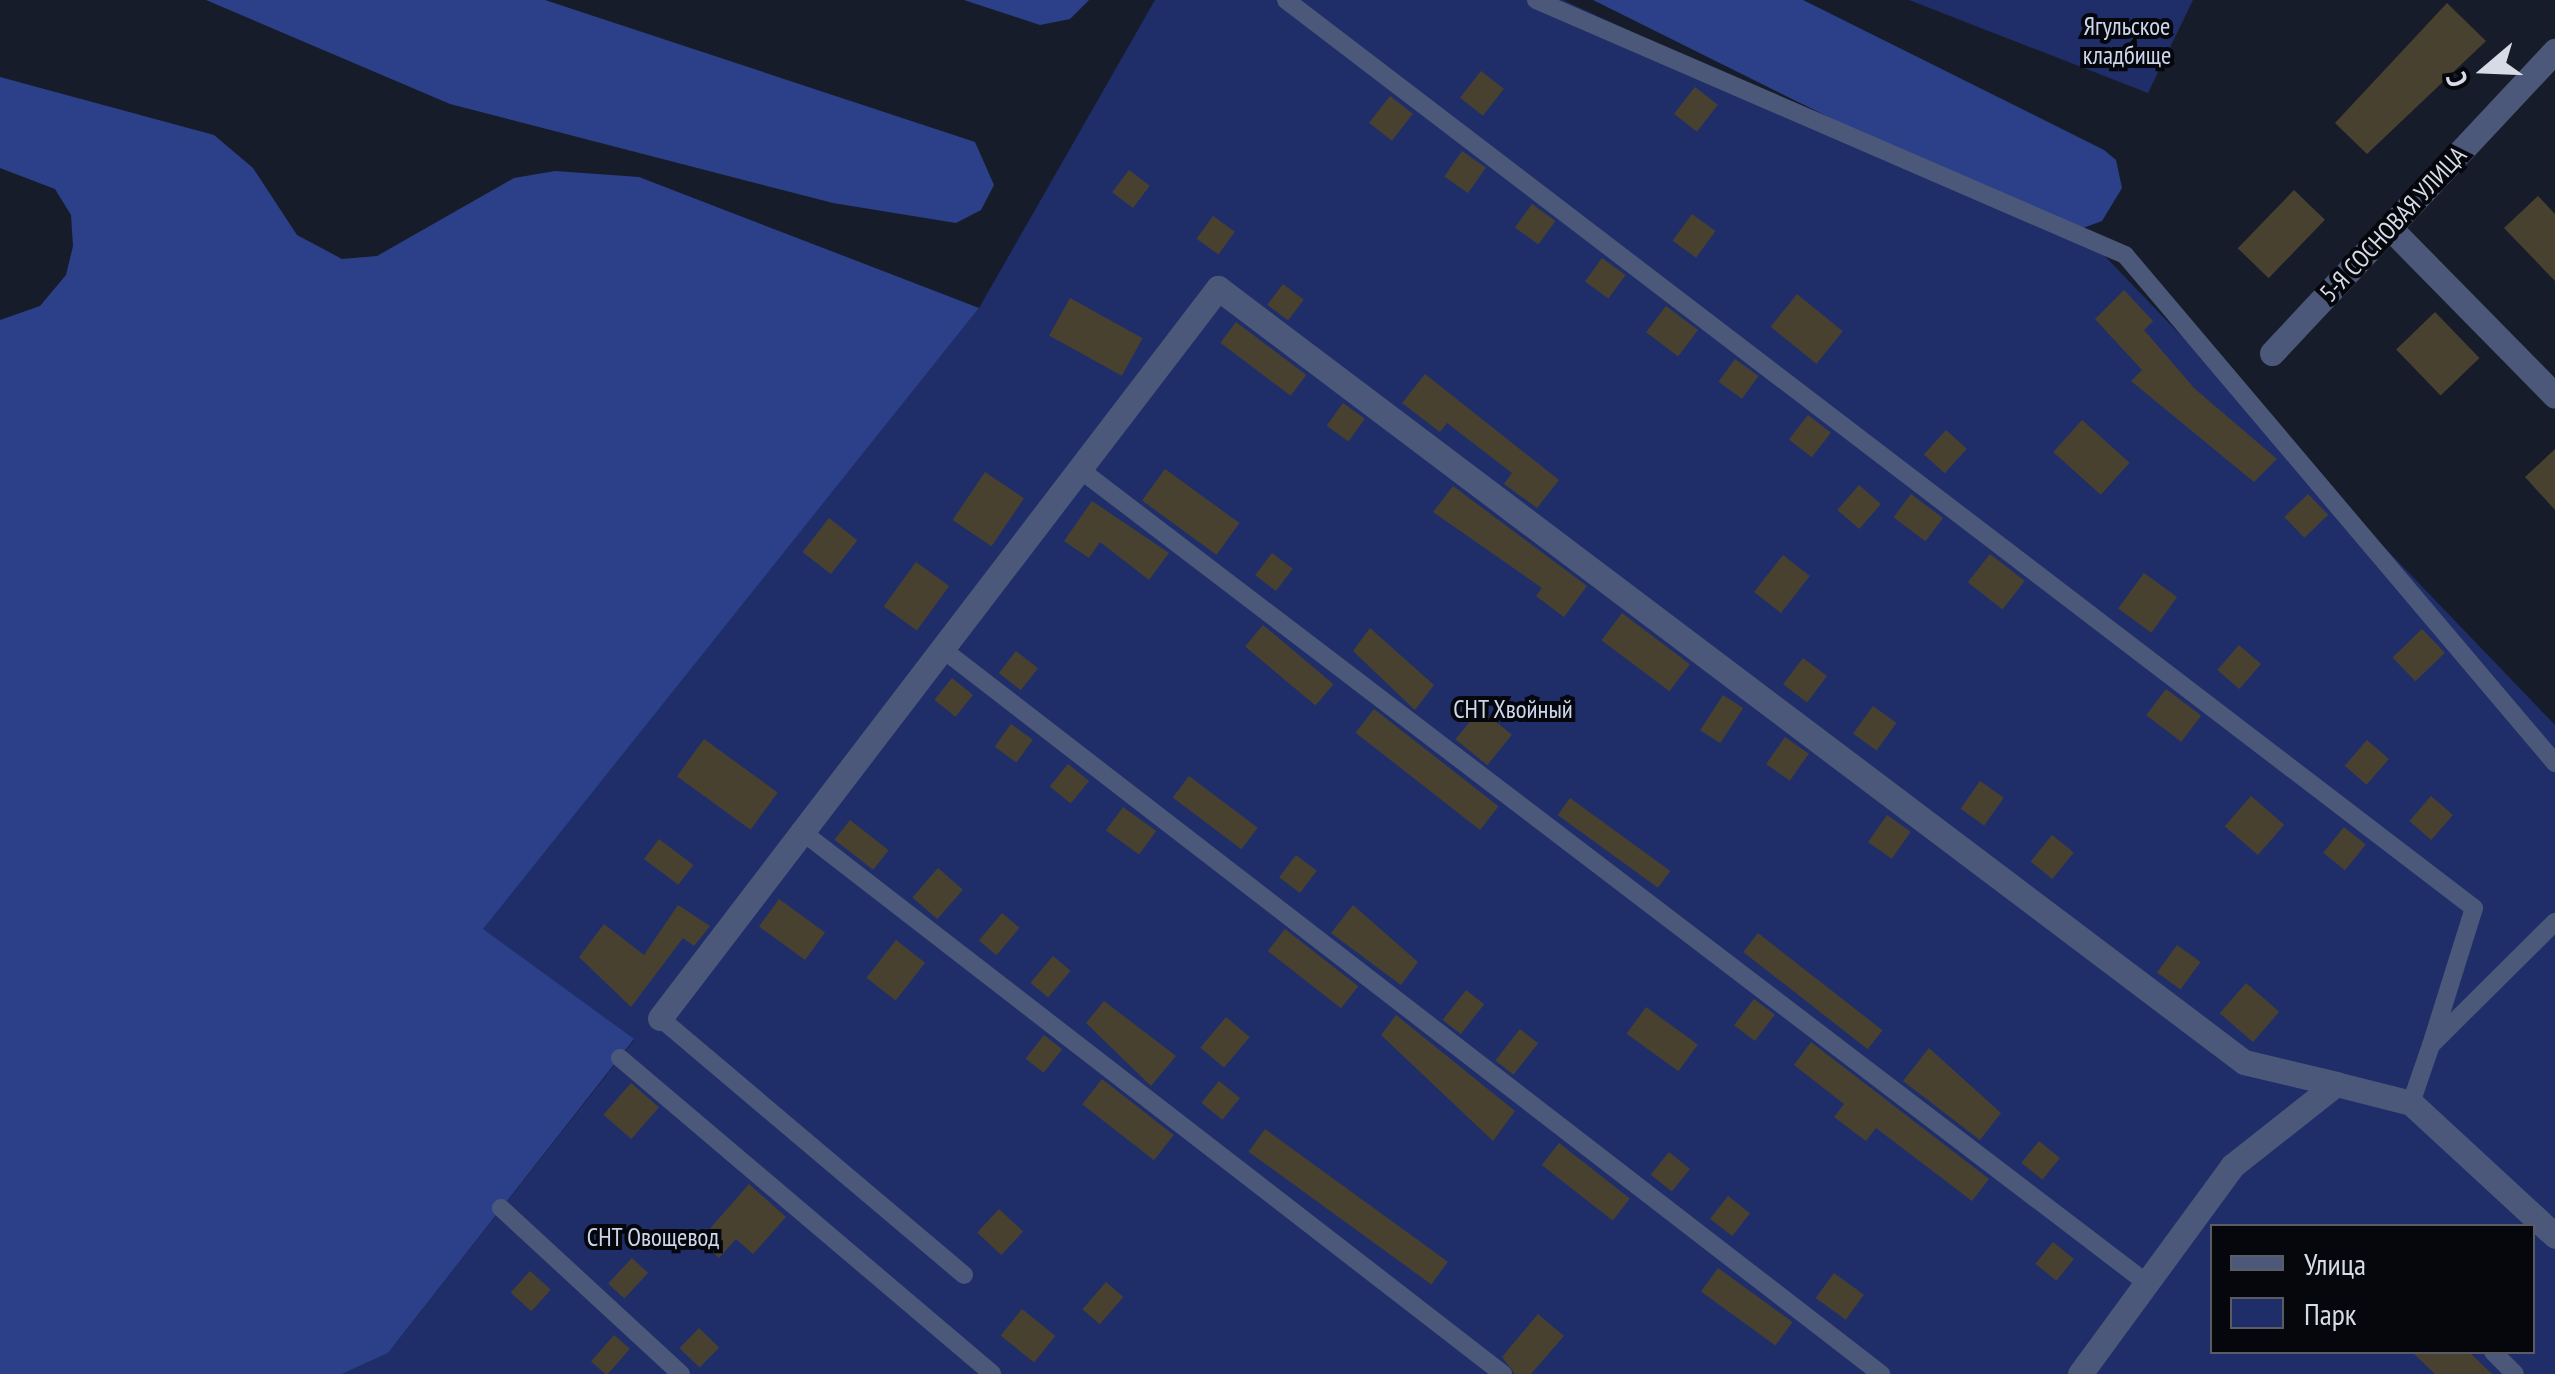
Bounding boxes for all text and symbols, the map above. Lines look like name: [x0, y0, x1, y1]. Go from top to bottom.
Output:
park label: Ягульское кладбище: [2083, 12, 2171, 71]
north arrow: [2435, 20, 2535, 120]
text: С: [2437, 68, 2476, 92]
street label: 5-Я СОСНОВАЯ УЛИЦА: [2313, 140, 2473, 308]
park label: СНТ Хвойный: [1453, 694, 1573, 724]
park label: СНТ Овощевод: [586, 1222, 720, 1252]
legend: [2210, 1224, 2535, 1354]
text: Улица: [2304, 1244, 2366, 1283]
text: Парк: [2304, 1294, 2356, 1333]

